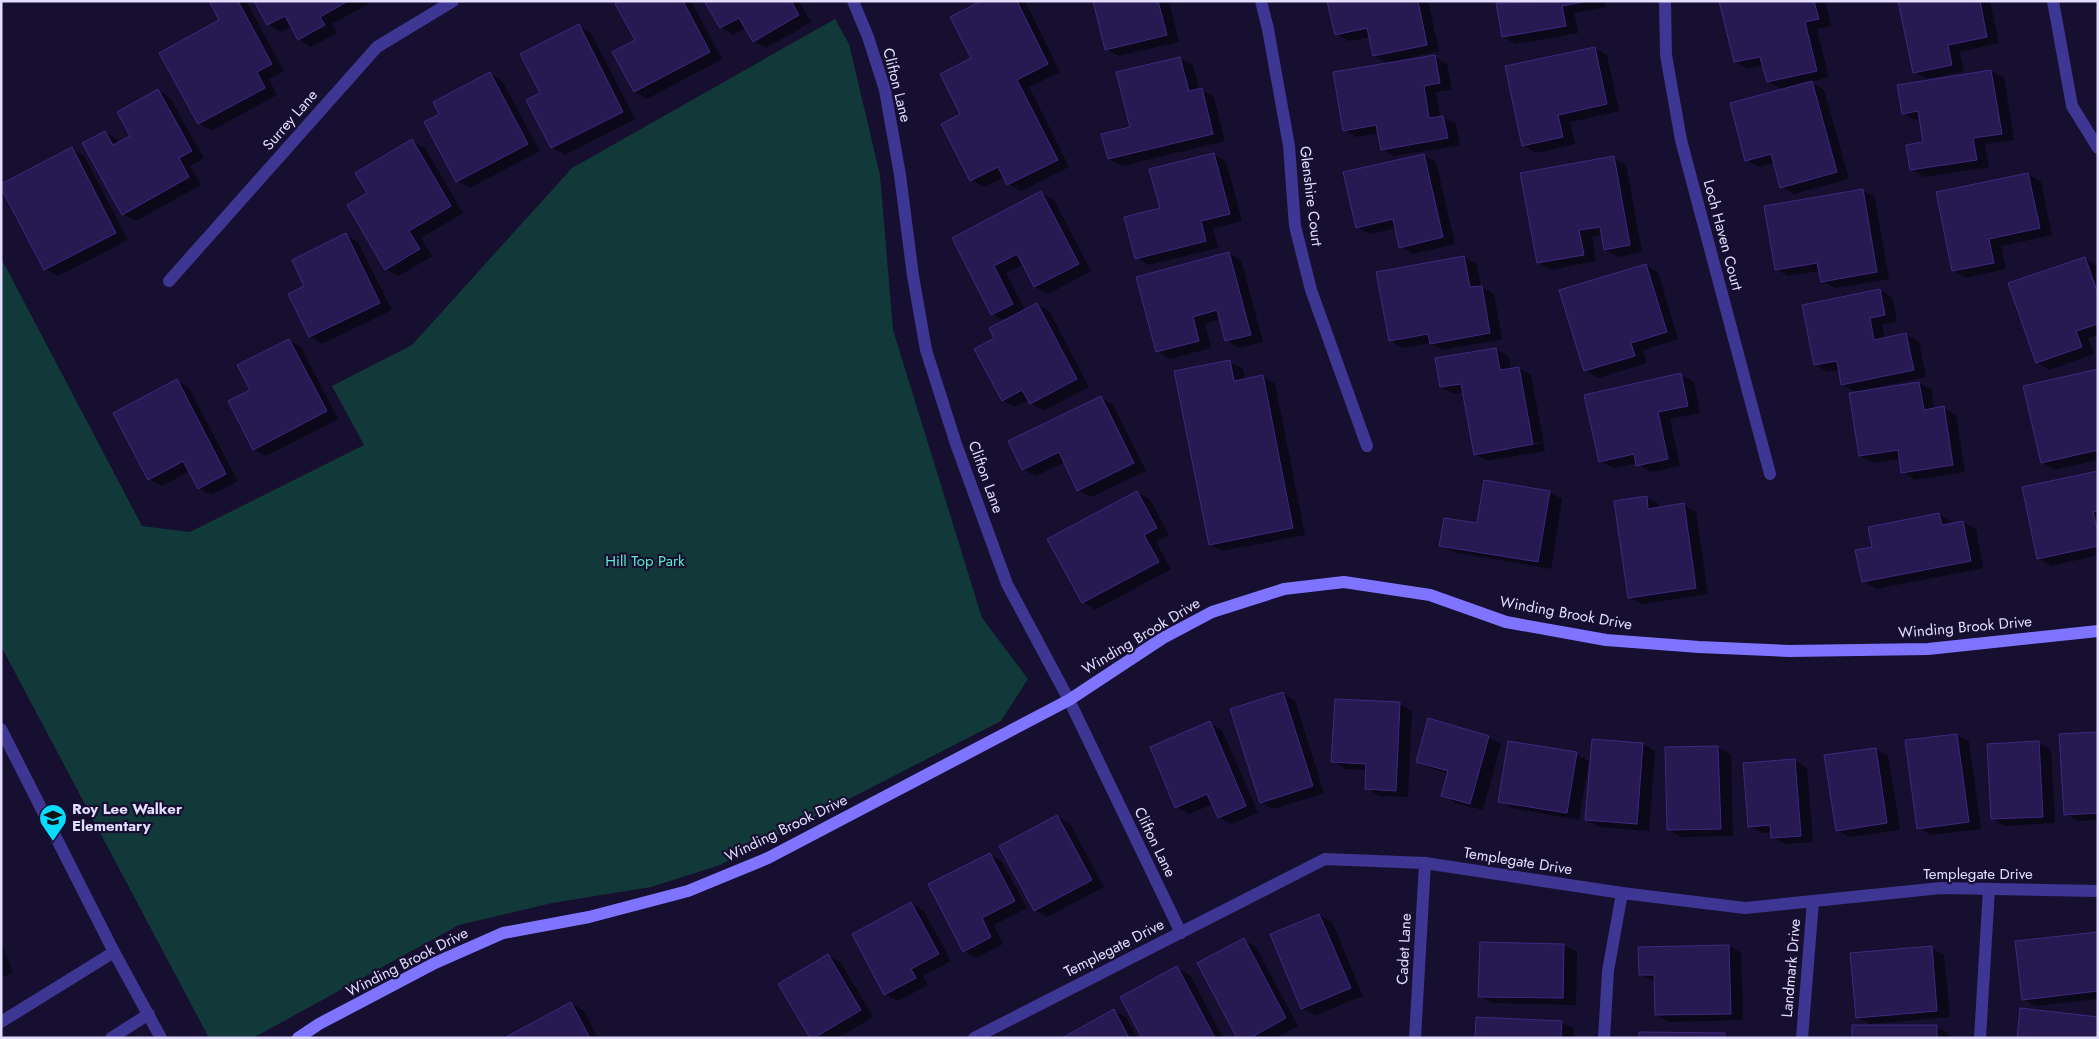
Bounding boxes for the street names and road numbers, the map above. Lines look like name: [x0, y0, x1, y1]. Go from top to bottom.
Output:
street label: Clifton Lane: [877, 46, 917, 125]
street label: Surrey Lane: [257, 85, 323, 155]
street label: Glenshire Court: [1294, 145, 1328, 248]
street label: Loch Haven Court: [1698, 177, 1748, 293]
street label: Clifton Lane: [963, 438, 1009, 517]
street label: Winding Brook Drive: [1498, 591, 1634, 636]
street label: Winding Brook Drive: [1078, 592, 1204, 680]
street label: Winding Brook Drive: [1897, 610, 2033, 644]
street label: Winding Brook Drive: [721, 789, 851, 867]
street label: Clifton Lane: [1129, 803, 1182, 881]
street label: Templegate Drive: [1462, 842, 1574, 880]
street label: Templegate Drive: [1923, 863, 2033, 885]
street label: Cadet Lane: [1391, 912, 1417, 985]
street label: Templegate Drive: [1060, 913, 1168, 983]
street label: Landmark Drive: [1776, 918, 1806, 1018]
street label: Winding Brook Drive: [342, 922, 472, 1002]

